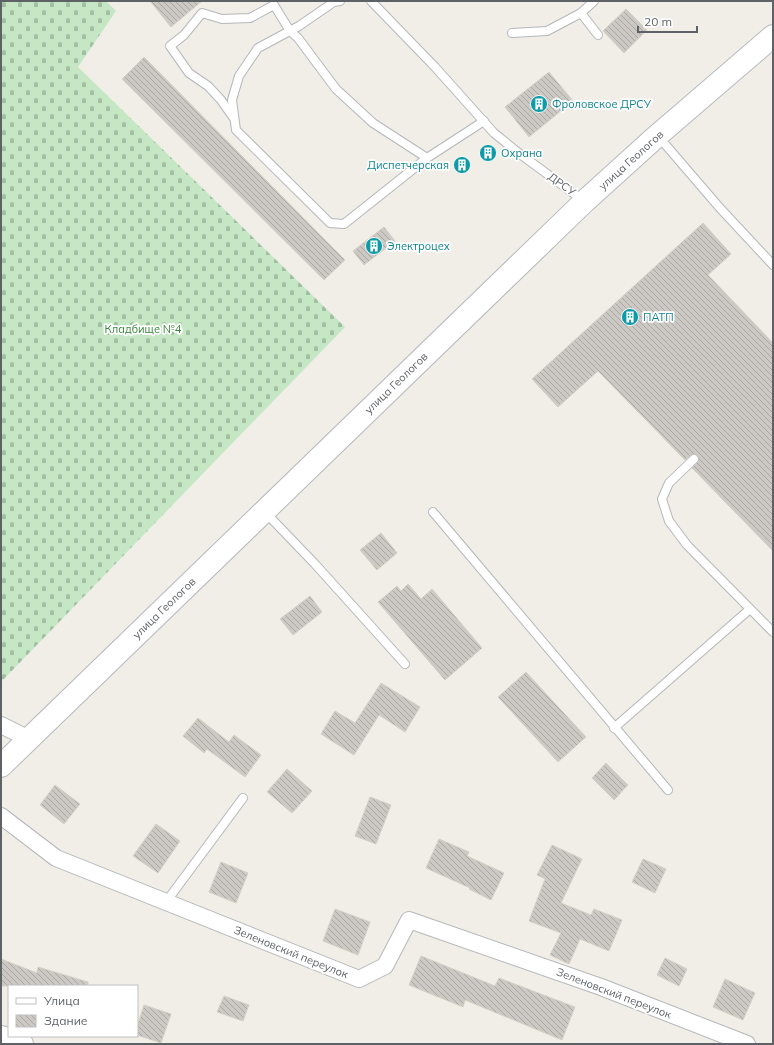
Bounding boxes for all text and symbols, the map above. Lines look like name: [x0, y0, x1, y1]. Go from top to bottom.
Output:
scale bar: [638, 8, 697, 34]
text: 20 m: [644, 14, 672, 29]
building icon: Фроловское ДРСУ: [529, 94, 549, 114]
place label: Фроловское ДРСУ: [552, 97, 652, 111]
street label: улица Геологов: [596, 127, 666, 193]
building icon: Охрана: [478, 143, 498, 163]
place label: Охрана: [501, 146, 542, 160]
building icon: Диспетчерская: [452, 155, 472, 175]
place label: Диспетчерская: [367, 158, 449, 172]
street label: ДРСУ: [545, 169, 579, 199]
building icon: Электроцех: [364, 236, 384, 256]
place label: Электроцех: [387, 239, 450, 253]
building icon: ПАТП: [620, 307, 640, 327]
place label: ПАТП: [643, 310, 674, 324]
park label: Кладбище №4: [105, 322, 182, 336]
street label: улица Геологов: [362, 349, 430, 417]
street label: улица Геологов: [130, 574, 198, 642]
street label: Зеленовский переулок: [232, 923, 350, 981]
street label: Зеленовский переулок: [554, 965, 674, 1021]
legend: [8, 985, 138, 1037]
text: Улица: [43, 993, 80, 1008]
text: Здание: [44, 1013, 88, 1028]

